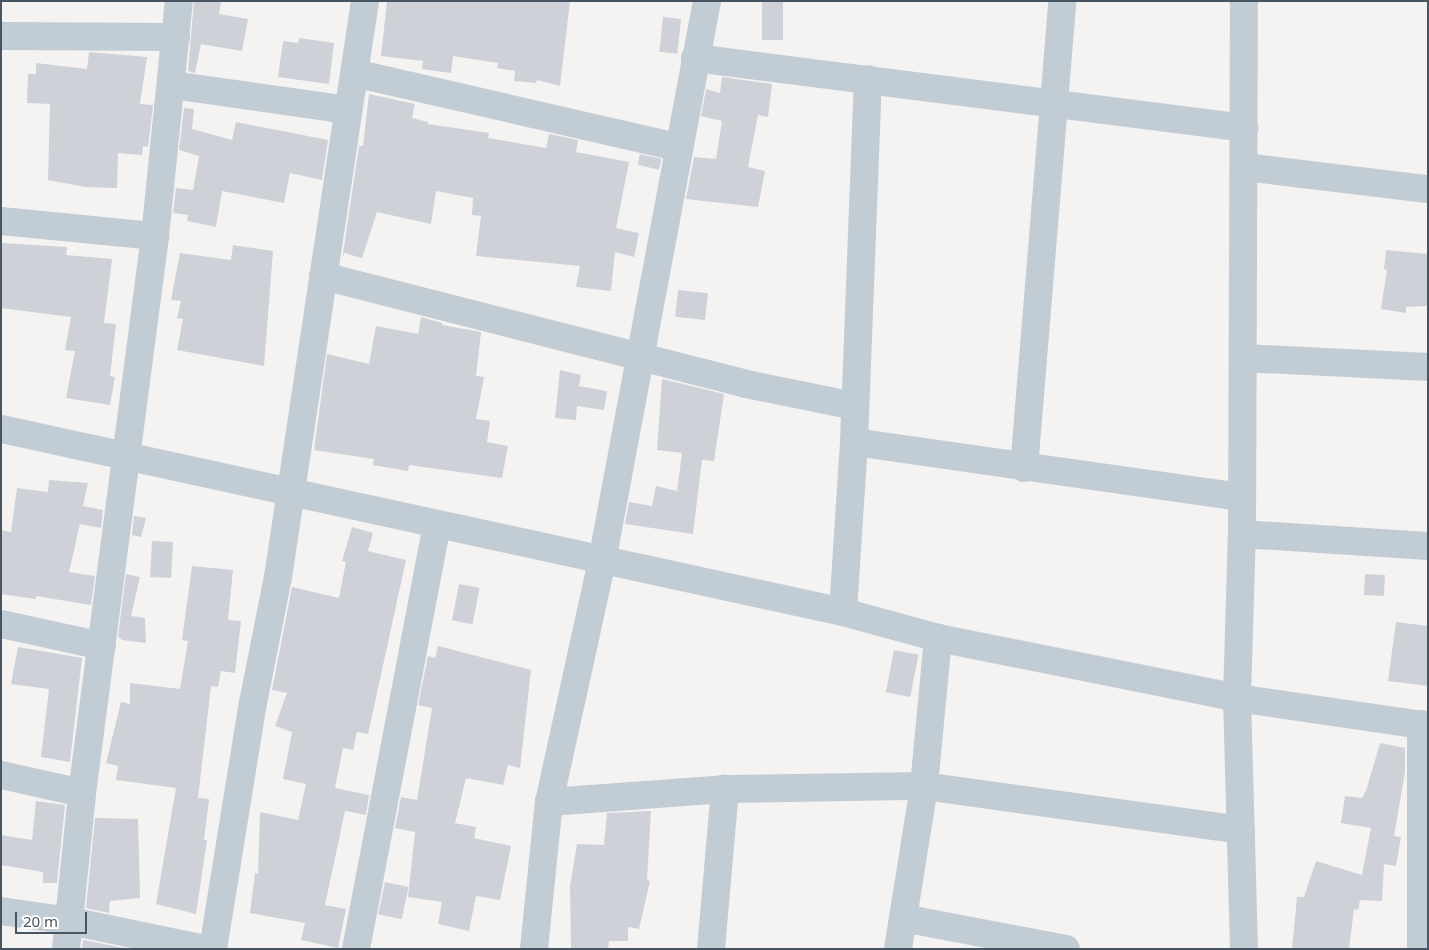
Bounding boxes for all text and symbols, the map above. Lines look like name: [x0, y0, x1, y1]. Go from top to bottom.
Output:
scale bar: [18, 902, 90, 934]
text: 20 m: [23, 911, 58, 931]

